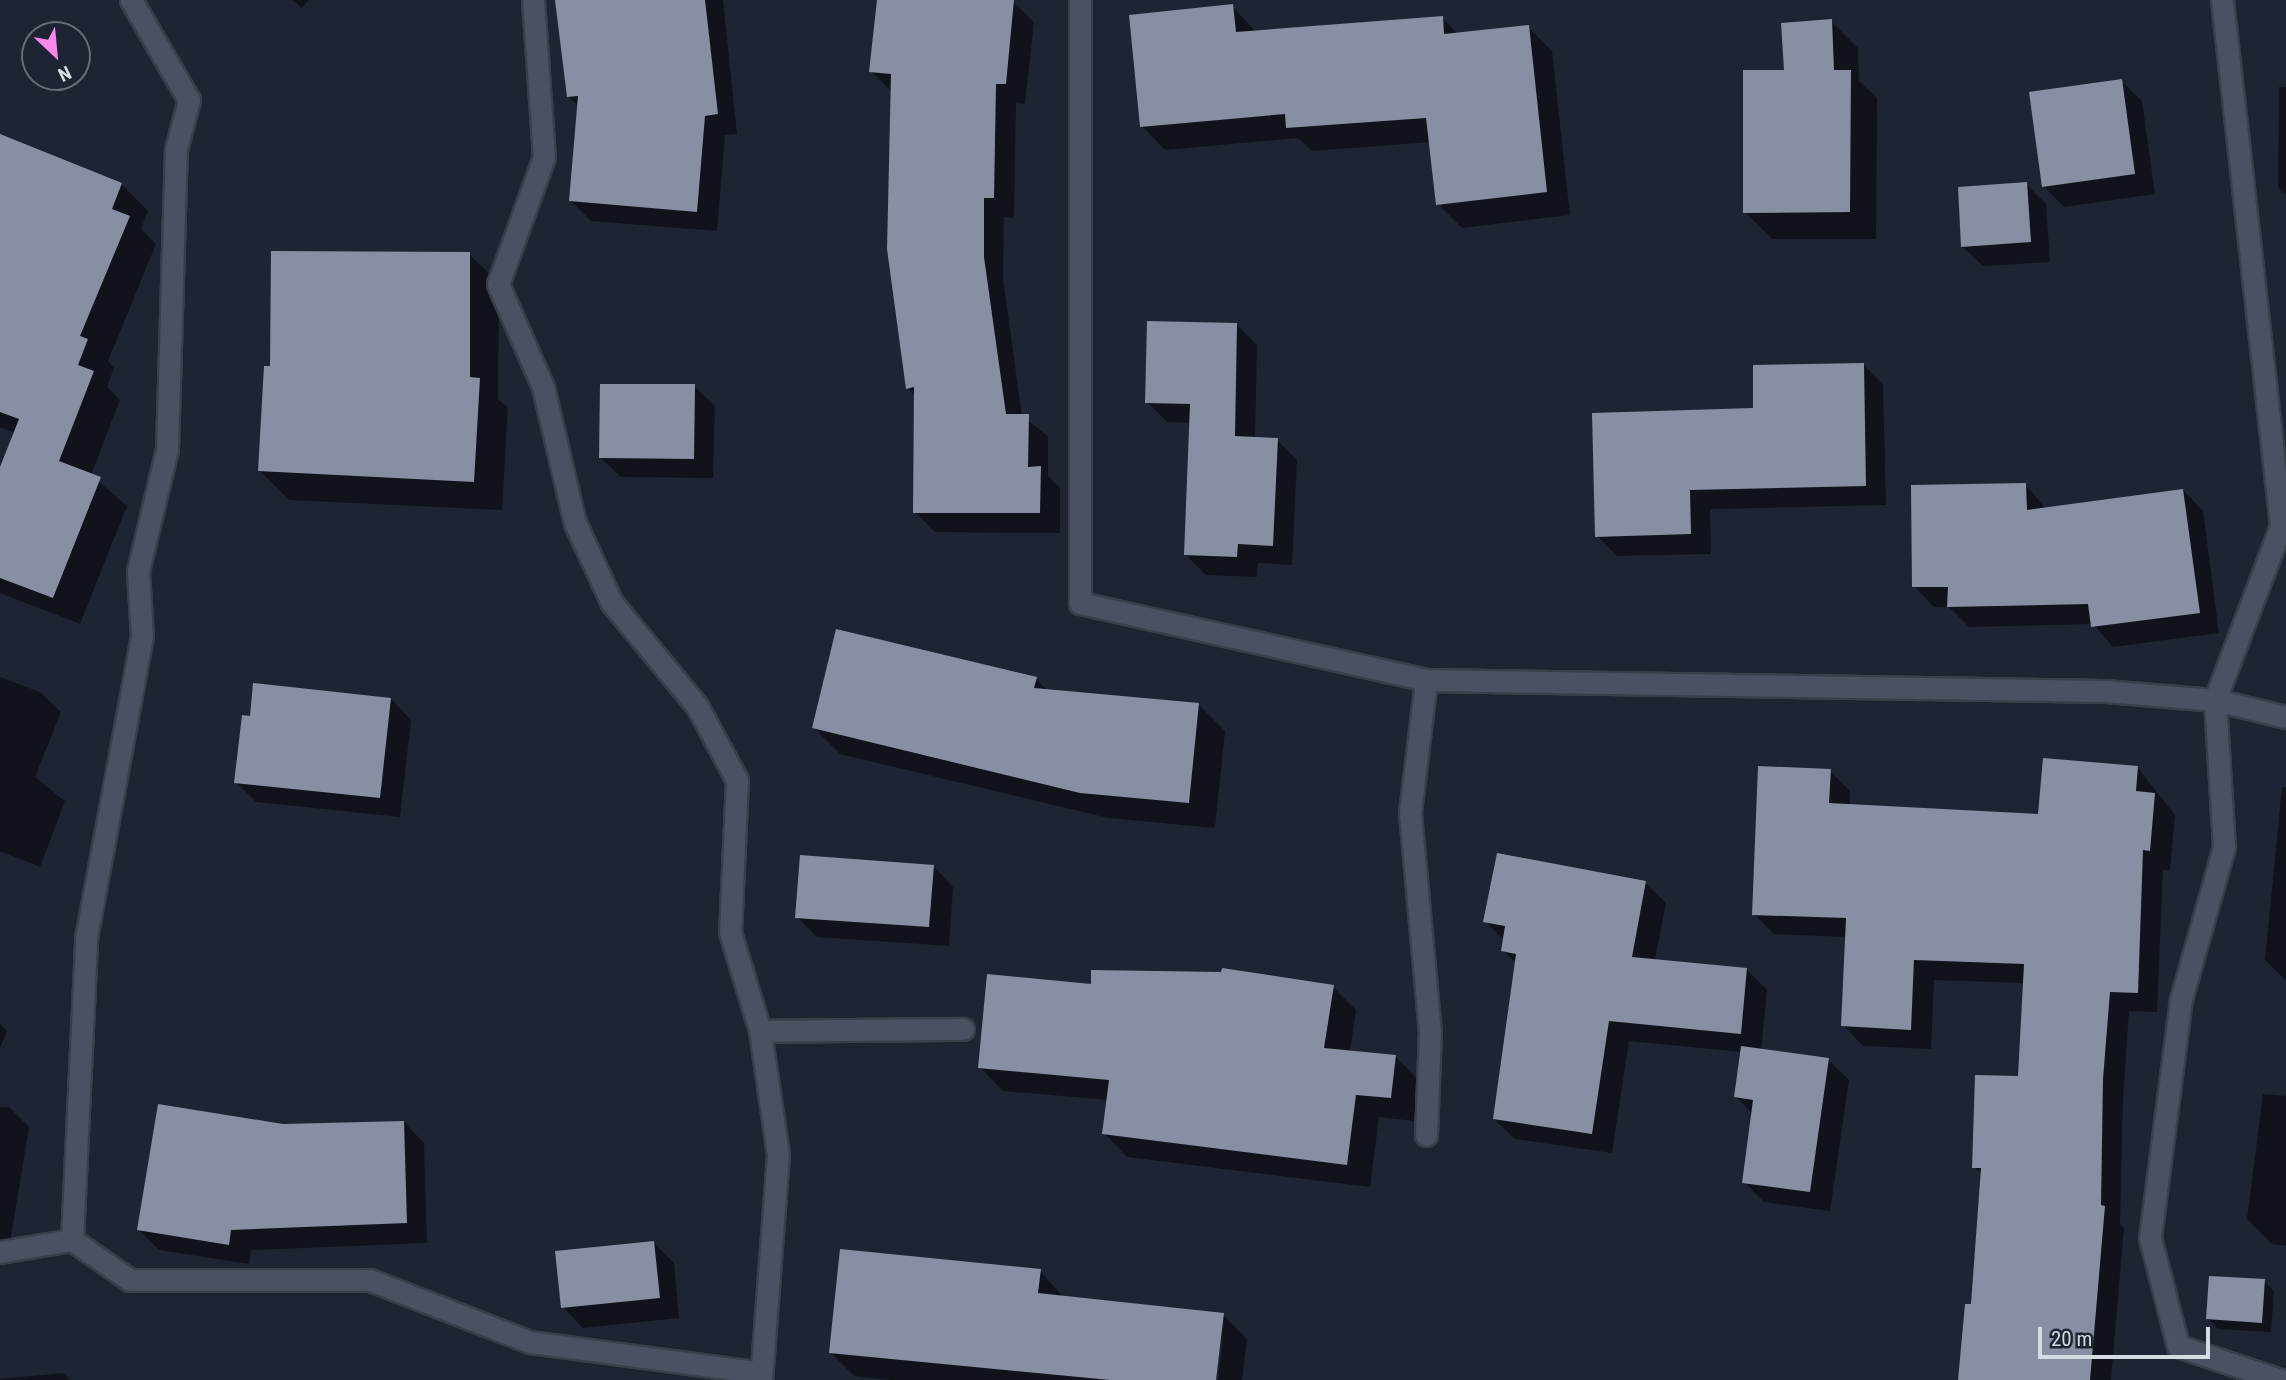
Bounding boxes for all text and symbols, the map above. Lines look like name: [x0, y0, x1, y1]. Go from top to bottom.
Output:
north arrow: [21, 21, 91, 91]
text: N: [54, 61, 75, 86]
scale bar: [2041, 1314, 2212, 1358]
text: 20 m: [2051, 1327, 2092, 1351]

